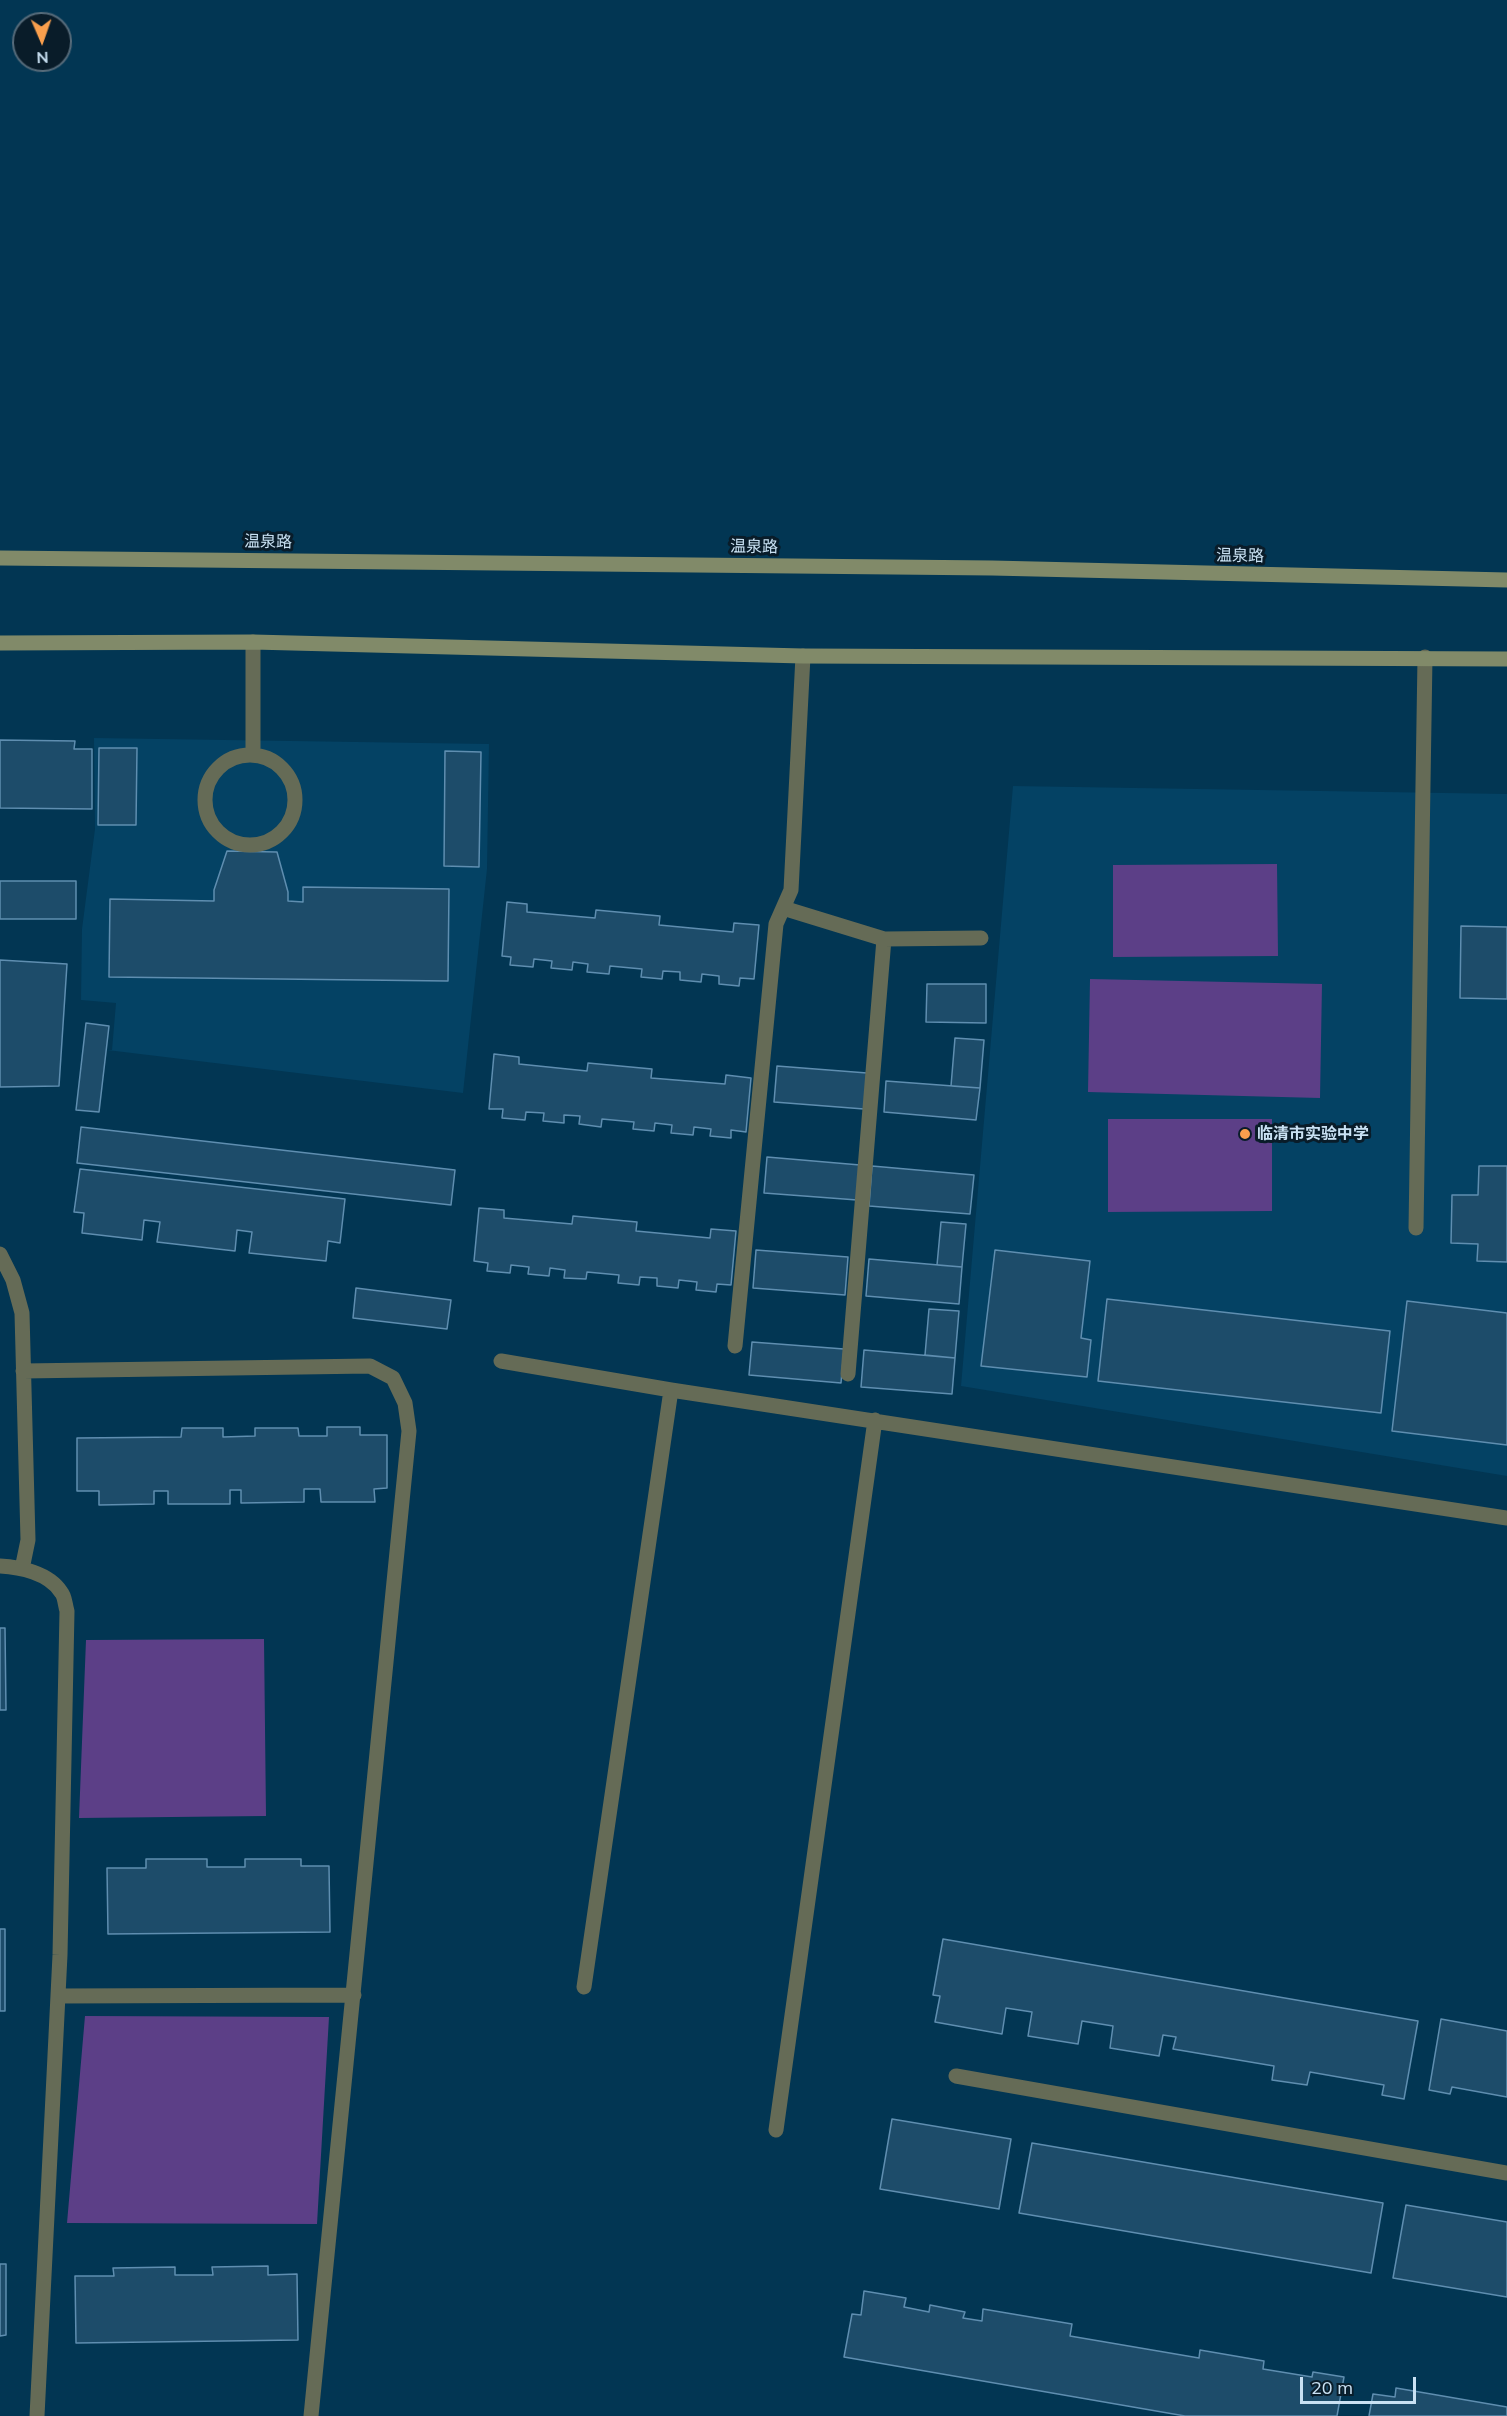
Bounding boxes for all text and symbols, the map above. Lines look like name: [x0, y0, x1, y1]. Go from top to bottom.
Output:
north arrow: [12, 12, 72, 72]
text: N: [36, 48, 49, 68]
street label: 温泉路: [244, 532, 292, 552]
street label: 温泉路: [730, 537, 778, 557]
street label: 温泉路: [1216, 546, 1264, 566]
place label: 临清市实验中学: [1257, 1124, 1369, 1144]
marker: 临清市实验中学: [1238, 1127, 1252, 1141]
scale bar: [1303, 2365, 1418, 2403]
text: 20 m: [1311, 2376, 1353, 2399]

